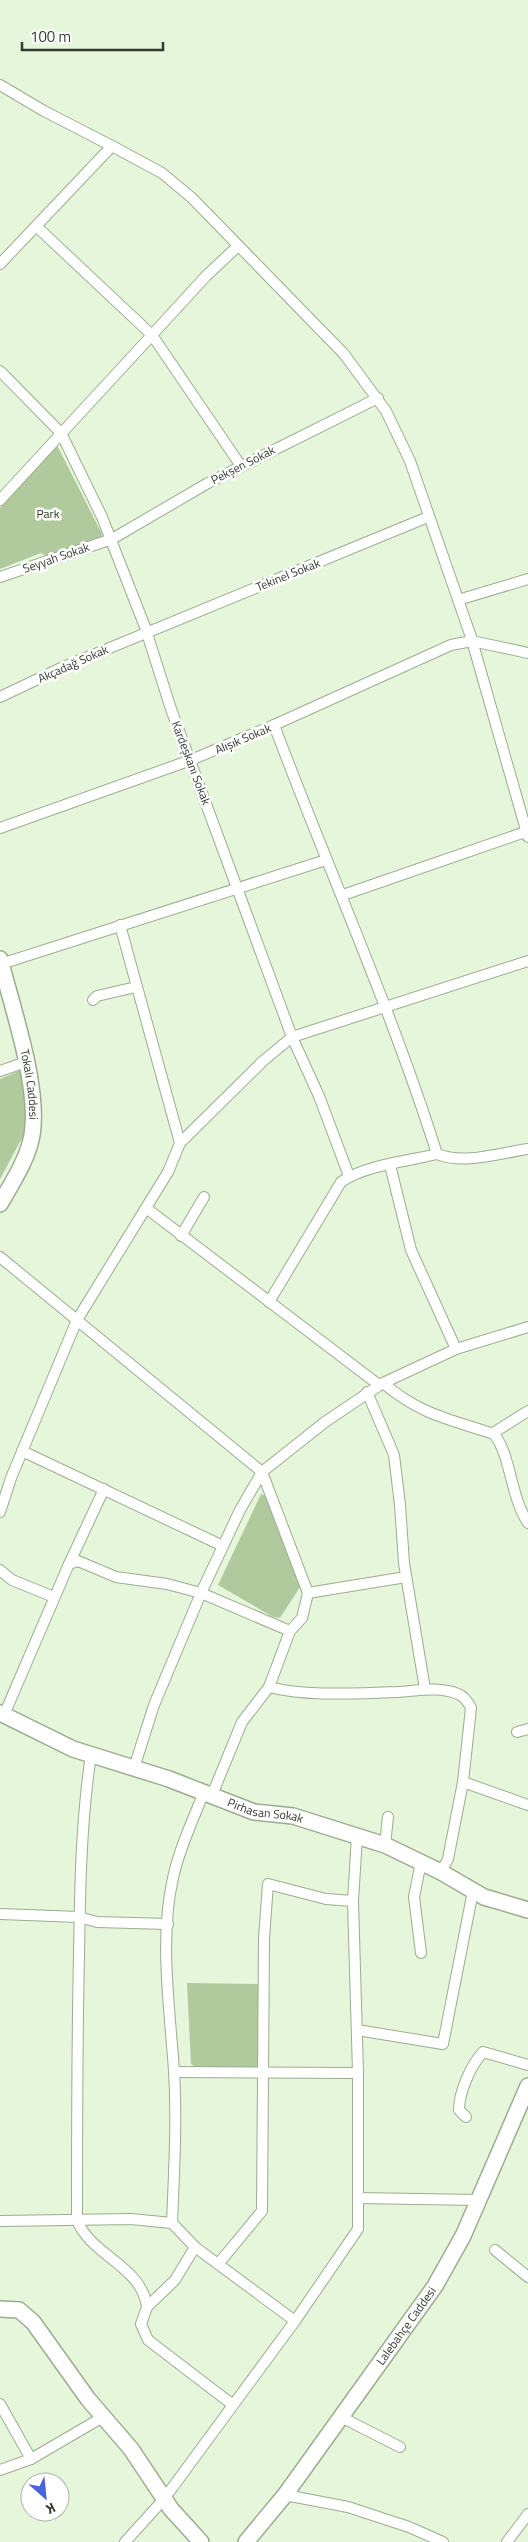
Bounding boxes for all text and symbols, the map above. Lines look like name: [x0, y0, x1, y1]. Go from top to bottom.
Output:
scale bar: [22, 20, 164, 52]
text: 100 m: [30, 25, 71, 48]
street label: Pekşen Sokak: [207, 440, 278, 489]
park label: Park: [37, 504, 60, 523]
street label: Seyyah Sokak: [20, 537, 92, 578]
street label: Tekinel Sokak: [253, 553, 323, 596]
street label: Akçadağ Sokak: [34, 639, 111, 688]
street label: Kardeşkanı Sokak: [167, 718, 216, 808]
street label: Alışık Sokak: [212, 718, 274, 759]
street label: Tokalı Caddesi: [15, 1047, 43, 1120]
street label: Pirhasan Sokak: [225, 1793, 306, 1828]
street label: Lalebahçe Caddesi: [371, 2283, 441, 2369]
north arrow: [20, 2472, 70, 2522]
text: K: [42, 2498, 60, 2521]

